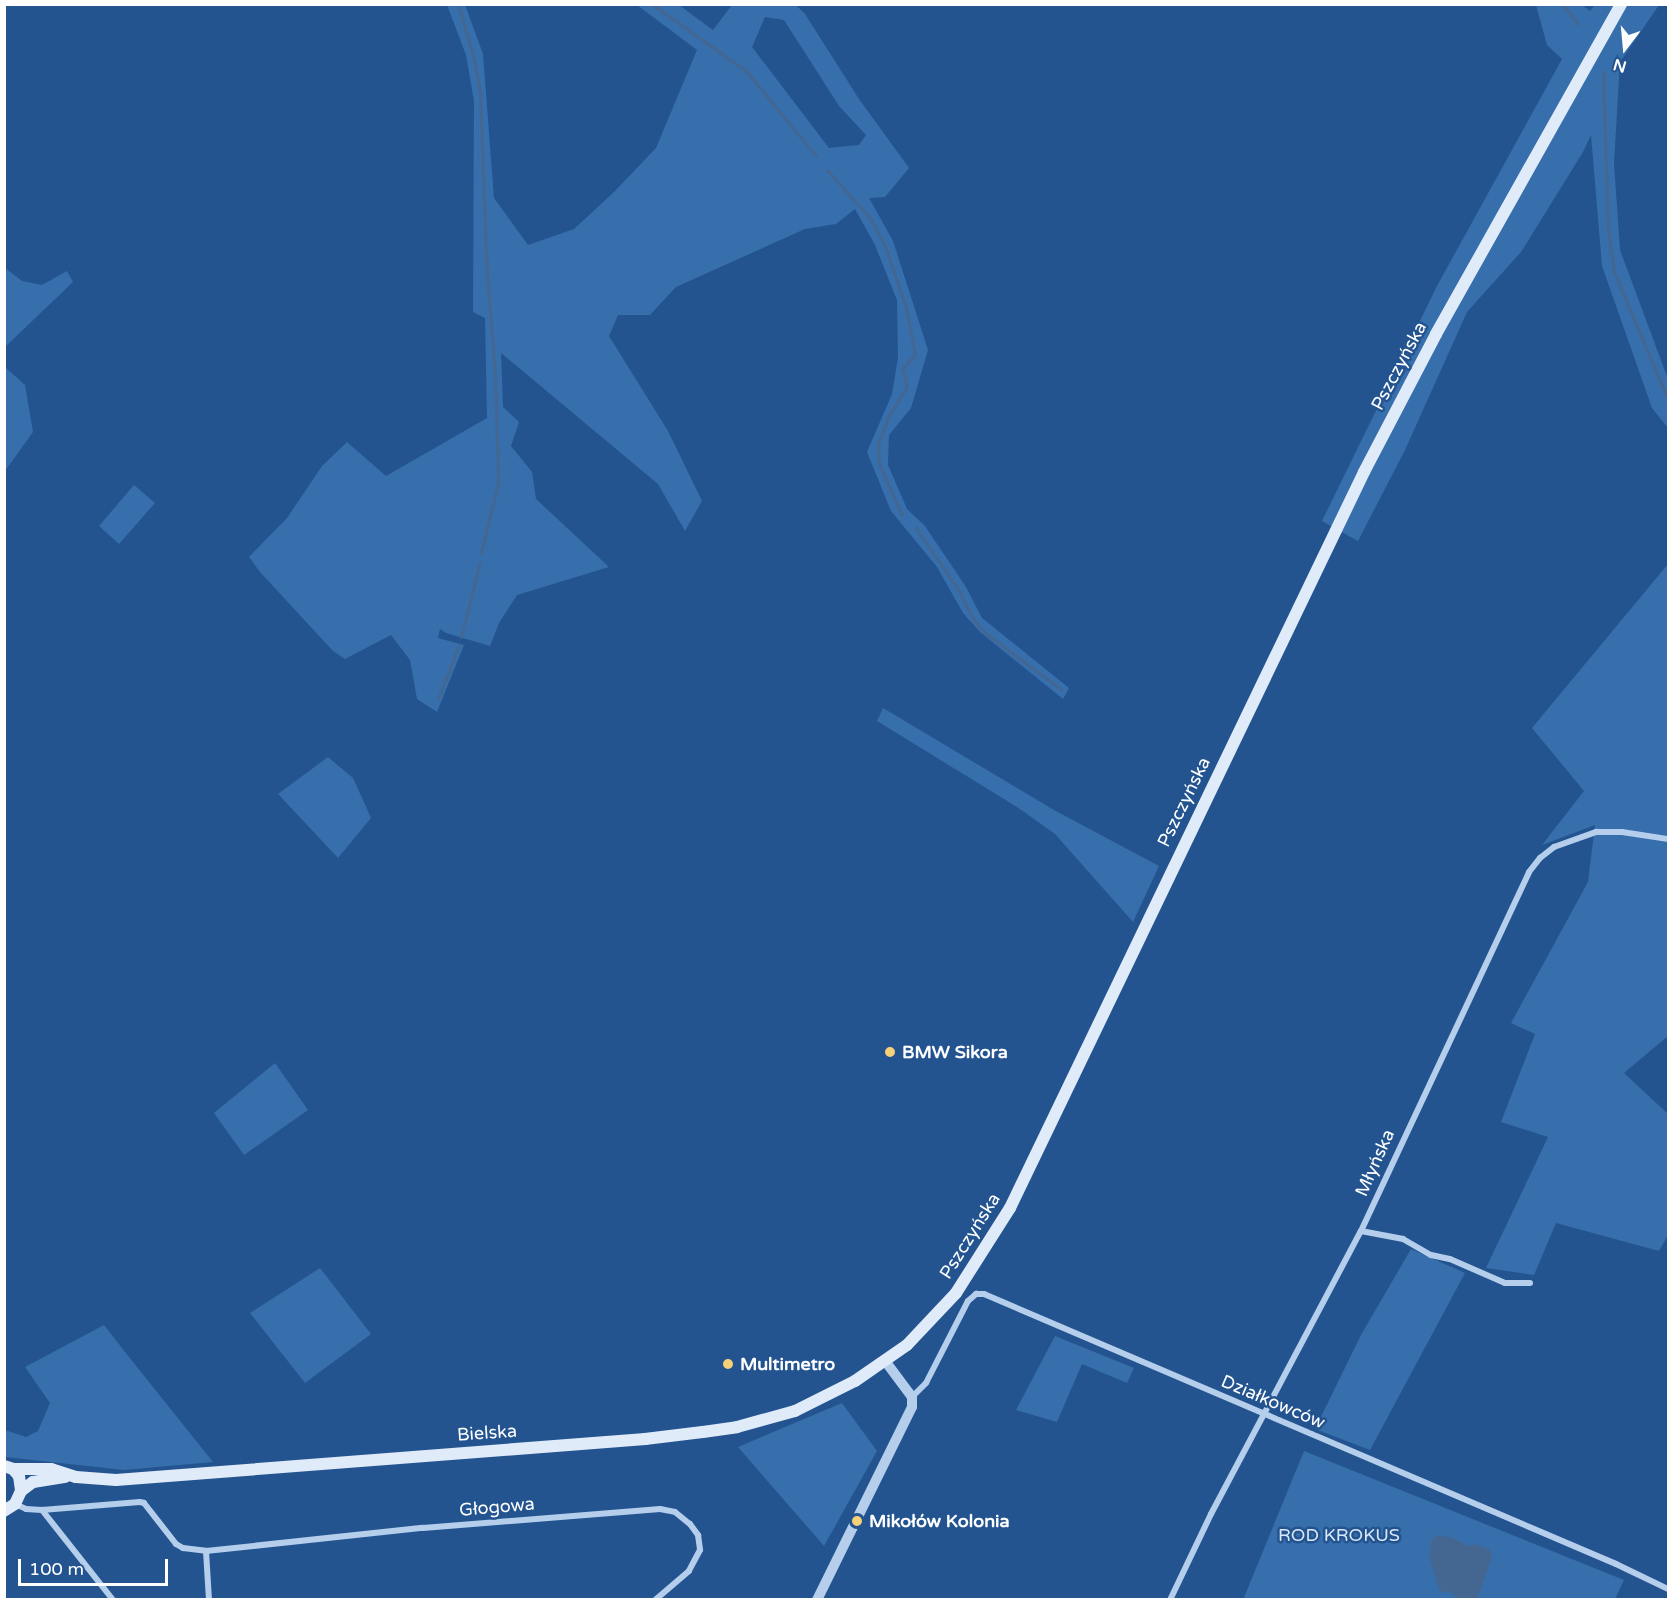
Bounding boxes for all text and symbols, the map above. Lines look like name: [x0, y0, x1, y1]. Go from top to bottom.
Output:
north arrow: [1595, 18, 1655, 78]
text: N: [1611, 54, 1629, 77]
street label: Pszczyńska: [1367, 318, 1431, 414]
street label: Pszczyńska: [1153, 754, 1215, 850]
place label: BMW Sikora: [902, 1041, 1008, 1063]
marker: BMW Sikora: [883, 1045, 897, 1059]
street label: Młyńska: [1351, 1126, 1399, 1200]
street label: Pszczyńska: [935, 1189, 1005, 1283]
place label: Multimetro: [740, 1353, 835, 1375]
marker: Multimetro: [721, 1357, 735, 1371]
street label: Działkowców: [1218, 1370, 1328, 1434]
street label: Bielska: [456, 1420, 518, 1446]
street label: Głogowa: [458, 1493, 536, 1521]
place label: Mikołów Kolonia: [869, 1510, 1010, 1532]
marker: Mikołów Kolonia: [850, 1514, 864, 1528]
park label: ROD KROKUS: [1278, 1524, 1400, 1546]
scale bar: [21, 1547, 171, 1585]
text: 100 m: [29, 1558, 84, 1580]

